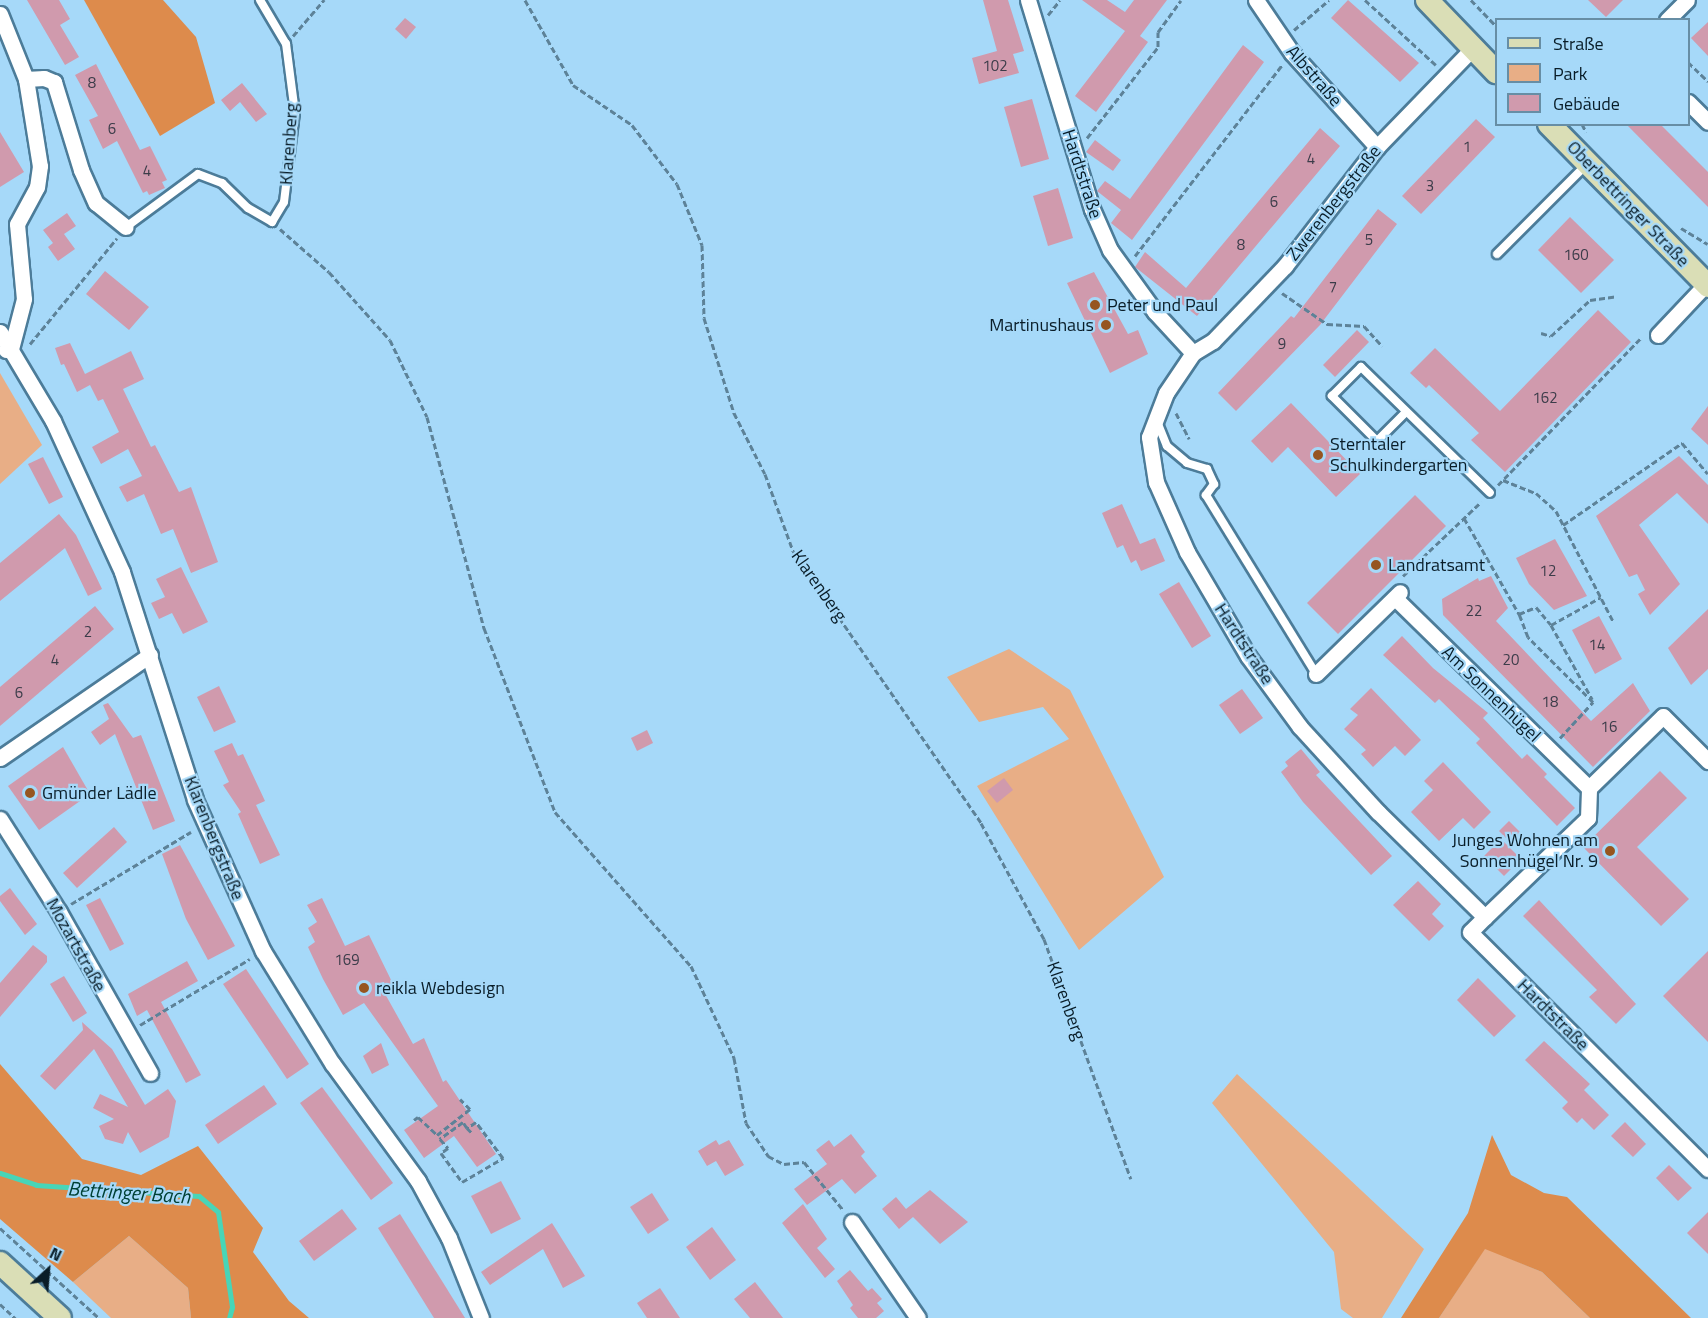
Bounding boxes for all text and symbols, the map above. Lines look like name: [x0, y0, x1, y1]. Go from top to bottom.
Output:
legend: [1495, 18, 1690, 126]
text: Straße: [1553, 30, 1604, 57]
street label: Albstraße: [1282, 41, 1346, 111]
house number: 102: [982, 57, 1008, 75]
text: Park: [1553, 60, 1587, 87]
house number: 8: [88, 74, 96, 92]
text: Gebäude: [1553, 90, 1620, 117]
street label: Klarenberg: [275, 102, 303, 186]
house number: 6: [108, 120, 116, 138]
street label: Hardtstraße: [1057, 127, 1107, 221]
street label: Oberbettringer Straße: [1562, 137, 1694, 271]
house number: 1: [1463, 138, 1471, 156]
street label: Zwerenbergstraße: [1282, 141, 1386, 265]
house number: 4: [1307, 150, 1315, 168]
house number: 4: [143, 162, 151, 180]
house number: 3: [1426, 177, 1434, 195]
house number: 6: [1270, 193, 1278, 211]
house number: 5: [1365, 231, 1373, 249]
house number: 8: [1237, 236, 1245, 254]
house number: 160: [1563, 246, 1589, 264]
house number: 7: [1329, 278, 1337, 296]
place label: Peter und Paul: [1107, 294, 1218, 316]
marker: Peter und Paul: [1088, 298, 1102, 312]
place label: Martinushaus: [989, 314, 1094, 336]
marker: Martinushaus: [1099, 318, 1113, 332]
house number: 9: [1278, 335, 1286, 353]
house number: 162: [1532, 389, 1558, 407]
place label: Sterntaler Schulkindergarten: [1330, 434, 1468, 476]
marker: Sterntaler Schulkindergarten: [1311, 448, 1325, 462]
street label: Klarenberg: [787, 546, 851, 626]
place label: Landratsamt: [1388, 554, 1485, 576]
marker: Landratsamt: [1369, 558, 1383, 572]
house number: 12: [1540, 562, 1556, 580]
street label: Hardtstraße: [1210, 599, 1278, 689]
house number: 22: [1466, 602, 1482, 620]
house number: 2: [84, 623, 92, 641]
house number: 14: [1589, 636, 1605, 654]
street label: Am Sonnenhügel: [1437, 641, 1545, 747]
house number: 4: [51, 651, 59, 669]
house number: 20: [1503, 651, 1519, 669]
house number: 6: [15, 684, 23, 702]
house number: 18: [1542, 693, 1558, 711]
house number: 16: [1601, 718, 1617, 736]
street label: Klarenbergstraße: [179, 773, 249, 903]
place label: Gmünder Lädle: [42, 782, 157, 804]
marker: Gmünder Lädle: [23, 786, 37, 800]
place label: Junges Wohnen am Sonnenhügel Nr. 9: [1452, 830, 1598, 872]
marker: Junges Wohnen am Sonnenhügel Nr. 9: [1603, 844, 1617, 858]
street label: Mozartstraße: [41, 894, 111, 996]
house number: 169: [334, 951, 360, 969]
street label: Klarenberg: [1042, 959, 1090, 1043]
street label: Hardtstraße: [1513, 975, 1593, 1055]
place label: reikla Webdesign: [376, 977, 505, 999]
marker: reikla Webdesign: [357, 981, 371, 995]
water label: Bettringer Bach: [67, 1176, 191, 1208]
north arrow: [18, 1240, 78, 1300]
text: N: [46, 1241, 66, 1267]

